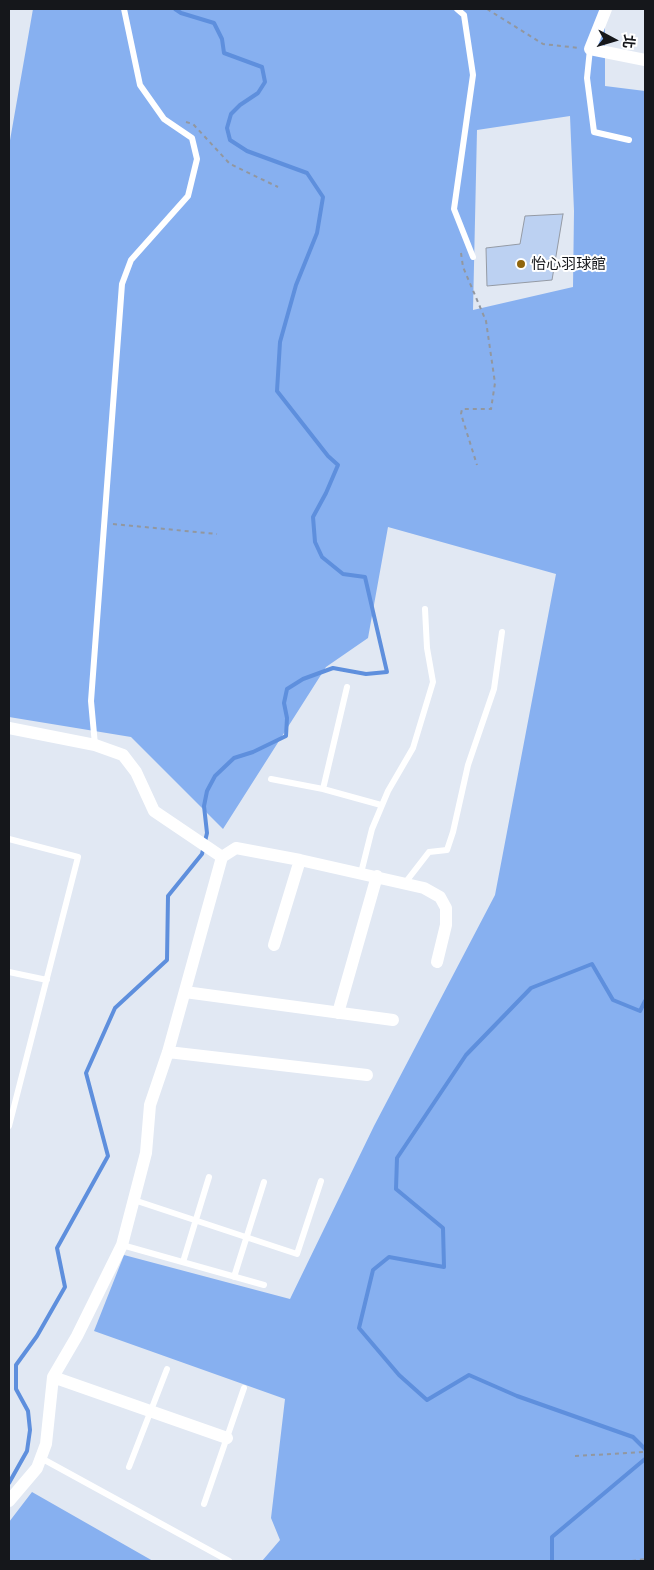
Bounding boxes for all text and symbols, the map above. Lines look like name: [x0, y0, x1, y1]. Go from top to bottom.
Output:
north arrow: [589, 15, 639, 65]
text: 北: [619, 34, 639, 49]
place label: 怡心羽球館: [531, 255, 606, 273]
marker: 怡心羽球館: [515, 258, 527, 270]

